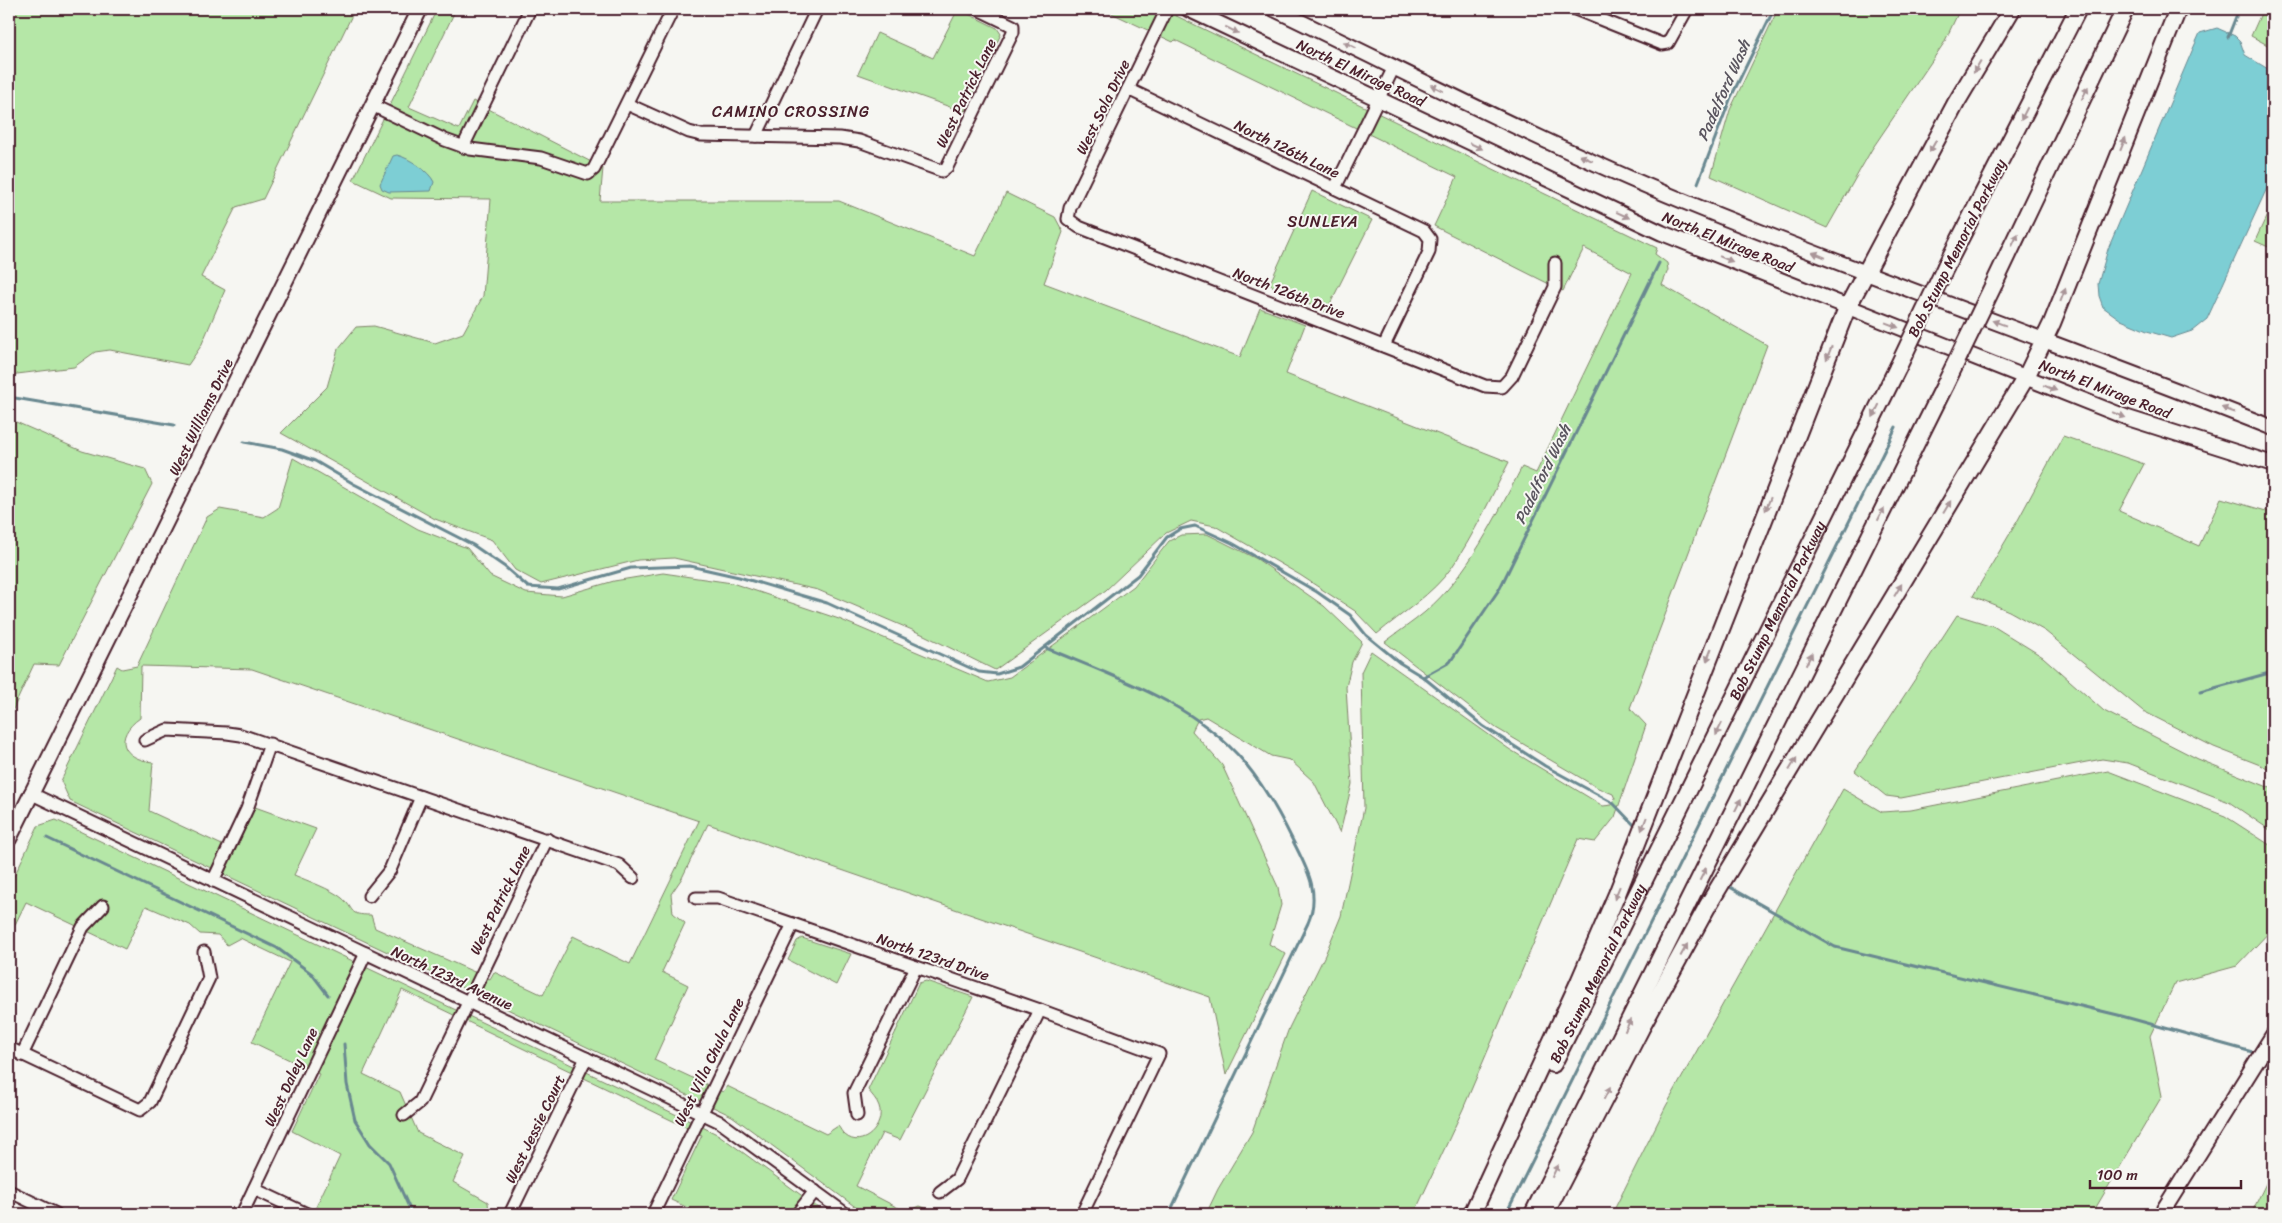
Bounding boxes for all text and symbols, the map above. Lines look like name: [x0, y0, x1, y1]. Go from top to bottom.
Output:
one-way arrow: [1225, 26, 1239, 34]
street label: North El Mirage Road: [1292, 32, 1431, 115]
water label: Padelford Wash: [1688, 33, 1759, 146]
street label: West Patrick Lane: [928, 34, 1004, 152]
one-way arrow: [1343, 41, 1357, 49]
street label: West Sola Drive: [1069, 55, 1137, 159]
one-way arrow: [1973, 61, 1982, 74]
one-way arrow: [1430, 83, 1445, 92]
one-way arrow: [2081, 86, 2089, 100]
district label: CAMINO CROSSING: [712, 97, 870, 126]
one-way arrow: [2020, 107, 2028, 122]
street label: North 126th Lane: [1230, 112, 1345, 186]
one-way arrow: [2119, 136, 2127, 151]
one-way arrow: [1929, 139, 1937, 153]
one-way arrow: [1469, 142, 1483, 150]
one-way arrow: [1579, 154, 1593, 162]
street label: Bob Stump Memorial Parkway: [1901, 154, 2014, 342]
street label: North El Mirage Road: [1658, 204, 1799, 281]
district label: SUNLEYA: [1287, 207, 1359, 236]
one-way arrow: [1615, 211, 1630, 219]
one-way arrow: [2011, 233, 2019, 247]
one-way arrow: [1811, 251, 1826, 258]
one-way arrow: [1718, 255, 1733, 263]
street label: North 126th Drive: [1229, 260, 1349, 326]
one-way arrow: [2059, 287, 2067, 302]
one-way arrow: [1991, 319, 2006, 327]
one-way arrow: [1885, 321, 1900, 329]
one-way arrow: [1824, 346, 1832, 360]
street label: North El Mirage Road: [2035, 352, 2176, 427]
street label: West Williams Drive: [161, 354, 241, 480]
one-way arrow: [2043, 384, 2057, 392]
one-way arrow: [1872, 403, 1880, 418]
one-way arrow: [2220, 406, 2235, 414]
one-way arrow: [2112, 411, 2127, 419]
water label: Padelford Wash: [1506, 418, 1580, 529]
one-way arrow: [1764, 497, 1772, 511]
one-way arrow: [1943, 501, 1952, 514]
one-way arrow: [1877, 507, 1885, 521]
street label: Bob Stump Memorial Parkway: [1722, 516, 1833, 705]
one-way arrow: [1894, 583, 1903, 596]
one-way arrow: [1705, 648, 1713, 663]
one-way arrow: [1805, 652, 1813, 667]
one-way arrow: [1714, 722, 1722, 736]
one-way arrow: [1788, 758, 1797, 771]
one-way arrow: [1734, 798, 1742, 812]
one-way arrow: [1640, 817, 1648, 832]
street label: West Patrick Lane: [462, 841, 538, 959]
one-way arrow: [1700, 867, 1708, 881]
street label: Bob Stump Memorial Parkway: [1542, 879, 1653, 1068]
one-way arrow: [1613, 885, 1621, 900]
street label: North 123rd Drive: [873, 926, 993, 989]
street label: North 123rd Avenue: [387, 938, 517, 1018]
one-way arrow: [1680, 943, 1688, 957]
street label: West Villa Chula Lane: [667, 993, 752, 1131]
one-way arrow: [1624, 1018, 1632, 1032]
street label: West Daley Lane: [257, 1023, 325, 1131]
street label: West Jessie Court: [497, 1070, 573, 1188]
one-way arrow: [1603, 1086, 1611, 1100]
scale bar: [2090, 1158, 2241, 1190]
text: 100 m: [2097, 1162, 2138, 1188]
one-way arrow: [1551, 1163, 1559, 1178]

